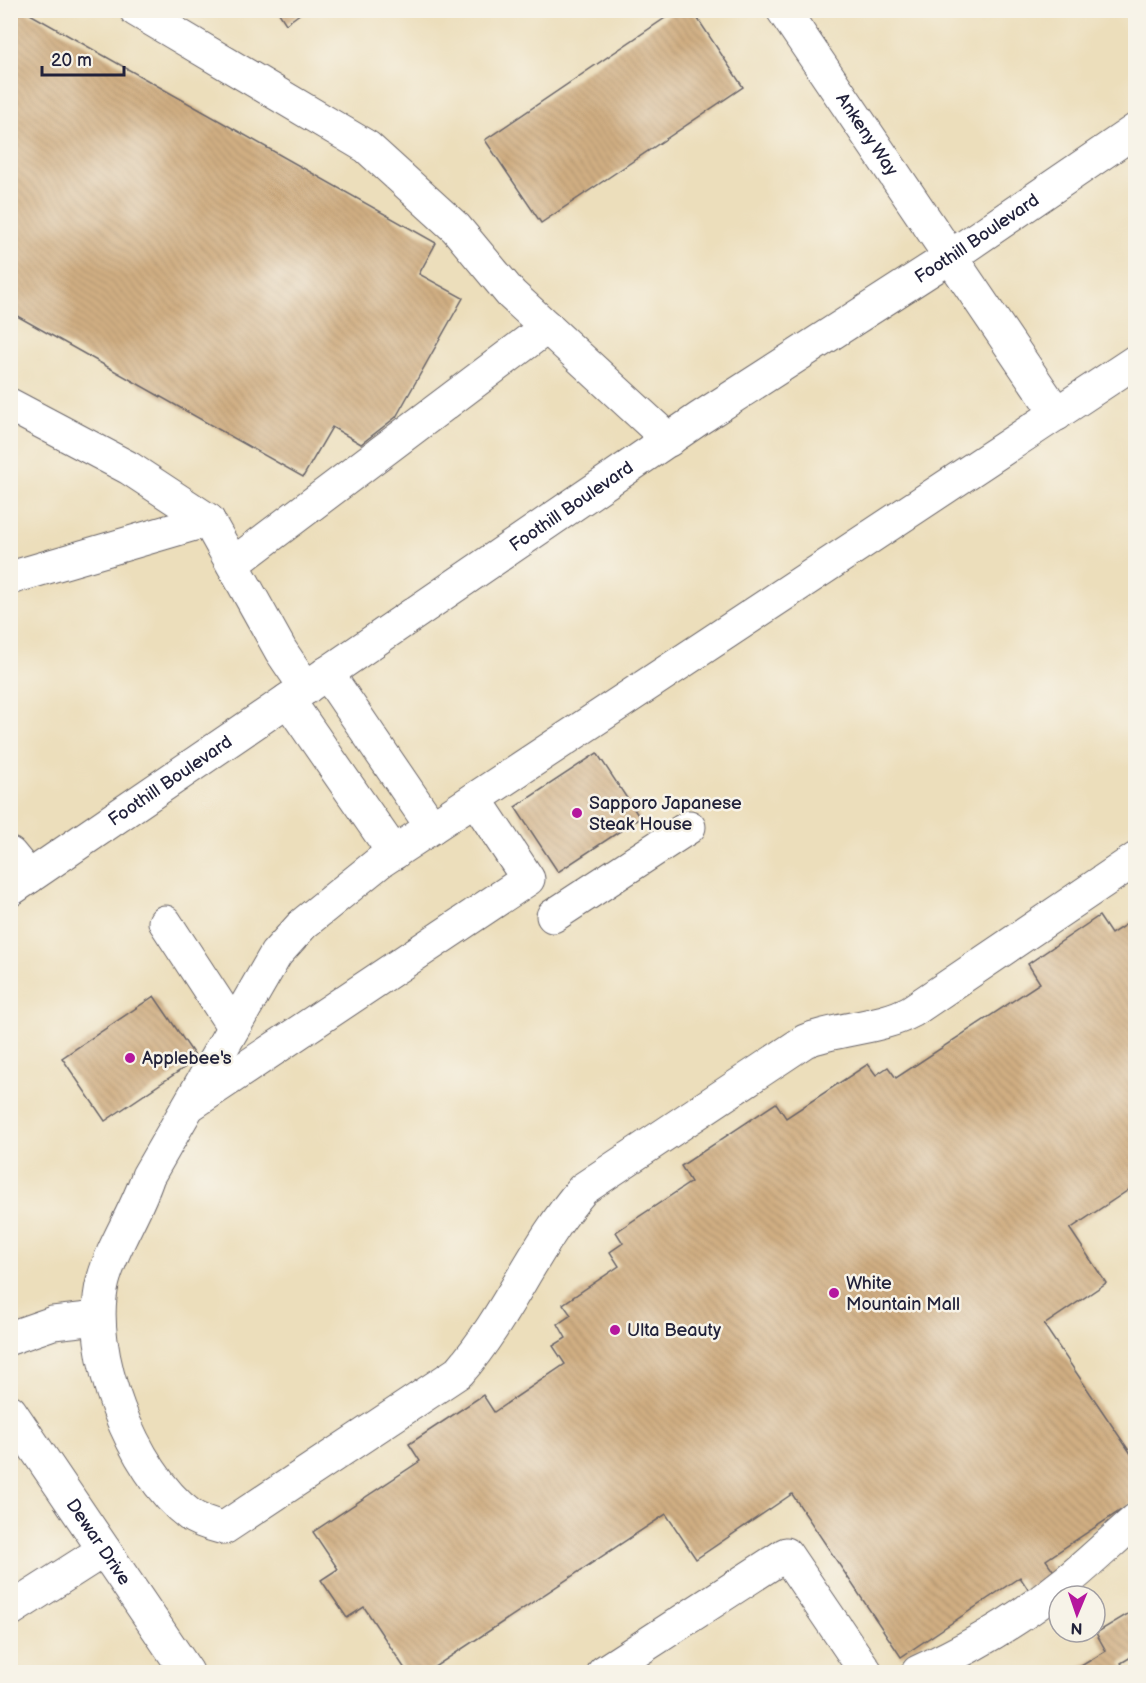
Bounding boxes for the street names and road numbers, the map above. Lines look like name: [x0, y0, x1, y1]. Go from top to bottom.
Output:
street label: Ankeny Way: [831, 89, 903, 180]
street label: Foothill Boulevard: [911, 189, 1043, 288]
street label: Foothill Boulevard: [506, 457, 637, 556]
street label: Foothill Boulevard: [105, 731, 236, 831]
street label: Dewar Drive: [62, 1495, 135, 1589]

